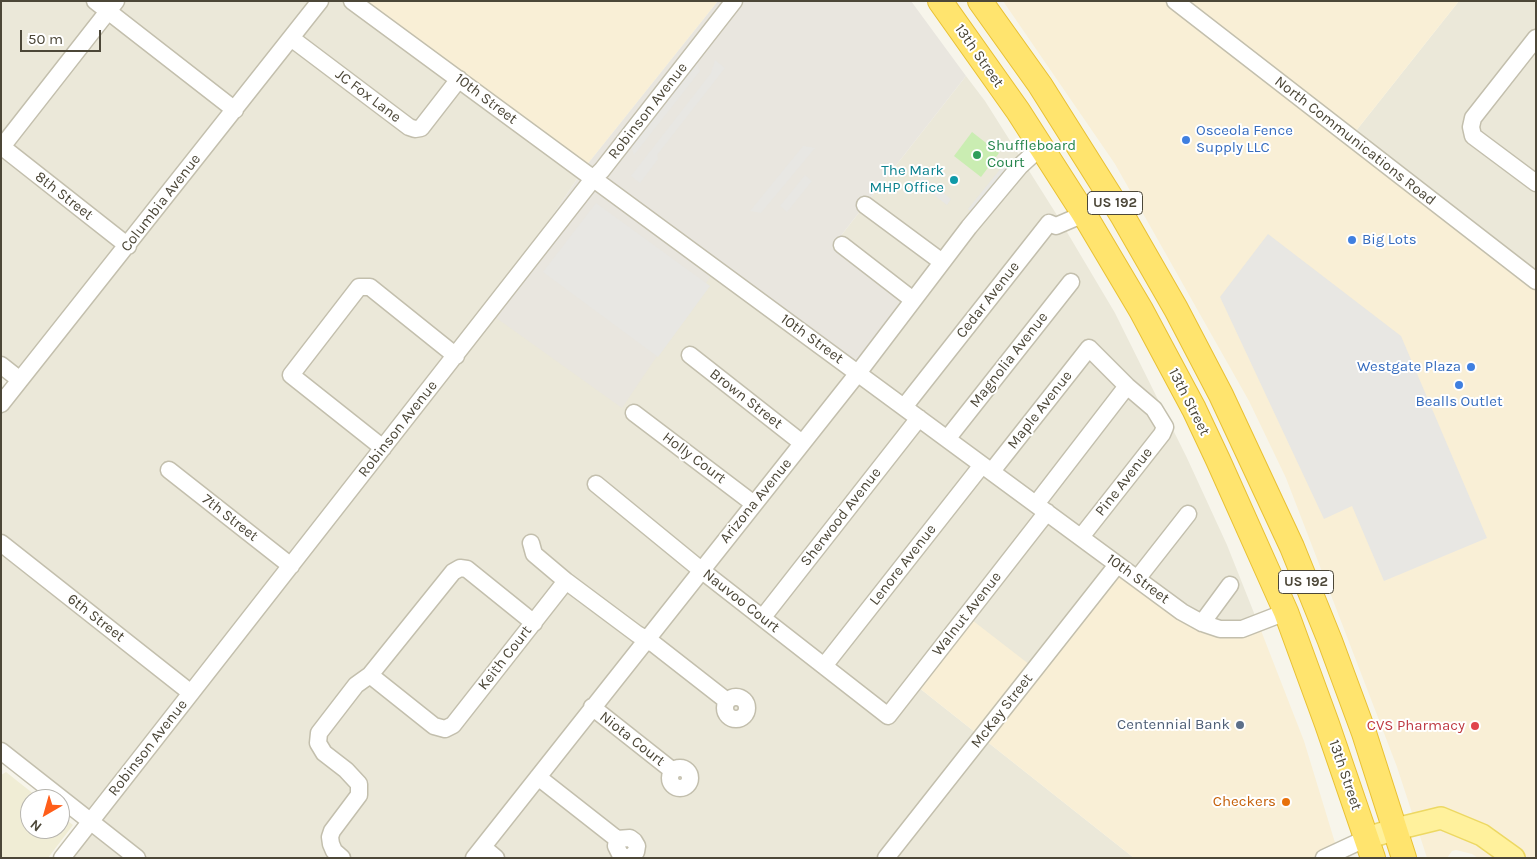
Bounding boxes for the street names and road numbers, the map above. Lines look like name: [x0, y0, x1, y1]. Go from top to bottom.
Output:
street label: 13th Street: [951, 21, 1007, 91]
street label: Robinson Avenue: [605, 59, 691, 163]
street label: JC Fox Lane: [332, 65, 404, 127]
street label: 10th Street: [451, 70, 521, 128]
street label: North Communications Road: [1271, 72, 1439, 210]
street label: Columbia Avenue: [117, 150, 205, 256]
street label: 8th Street: [31, 168, 97, 224]
road number: US 192: [1088, 192, 1142, 214]
street label: Cedar Avenue: [952, 258, 1024, 342]
street label: Magnolia Avenue: [966, 309, 1052, 411]
street label: 10th Street: [777, 310, 847, 368]
street label: Brown Street: [706, 365, 786, 433]
street label: 13th Street: [1164, 365, 1214, 439]
street label: Maple Avenue: [1004, 367, 1076, 453]
street label: Robinson Avenue: [355, 377, 441, 481]
street label: Holly Court: [659, 428, 729, 488]
street label: Pine Avenue: [1092, 444, 1156, 520]
street label: Arizona Avenue: [716, 455, 796, 547]
street label: Sherwood Avenue: [797, 464, 885, 570]
street label: 7th Street: [198, 490, 262, 546]
street label: Lenore Avenue: [866, 521, 940, 609]
street label: 10th Street: [1103, 550, 1173, 608]
street label: Nauvoo Court: [699, 565, 783, 637]
street label: Walnut Avenue: [928, 568, 1006, 660]
road number: US 192: [1278, 570, 1334, 594]
street label: 6th Street: [64, 590, 128, 646]
street label: Keith Court: [474, 622, 536, 694]
street label: McKay Street: [967, 670, 1037, 752]
street label: Robinson Avenue: [105, 696, 191, 800]
street label: Niota Court: [596, 708, 668, 770]
street label: 13th Street: [1325, 737, 1365, 813]

